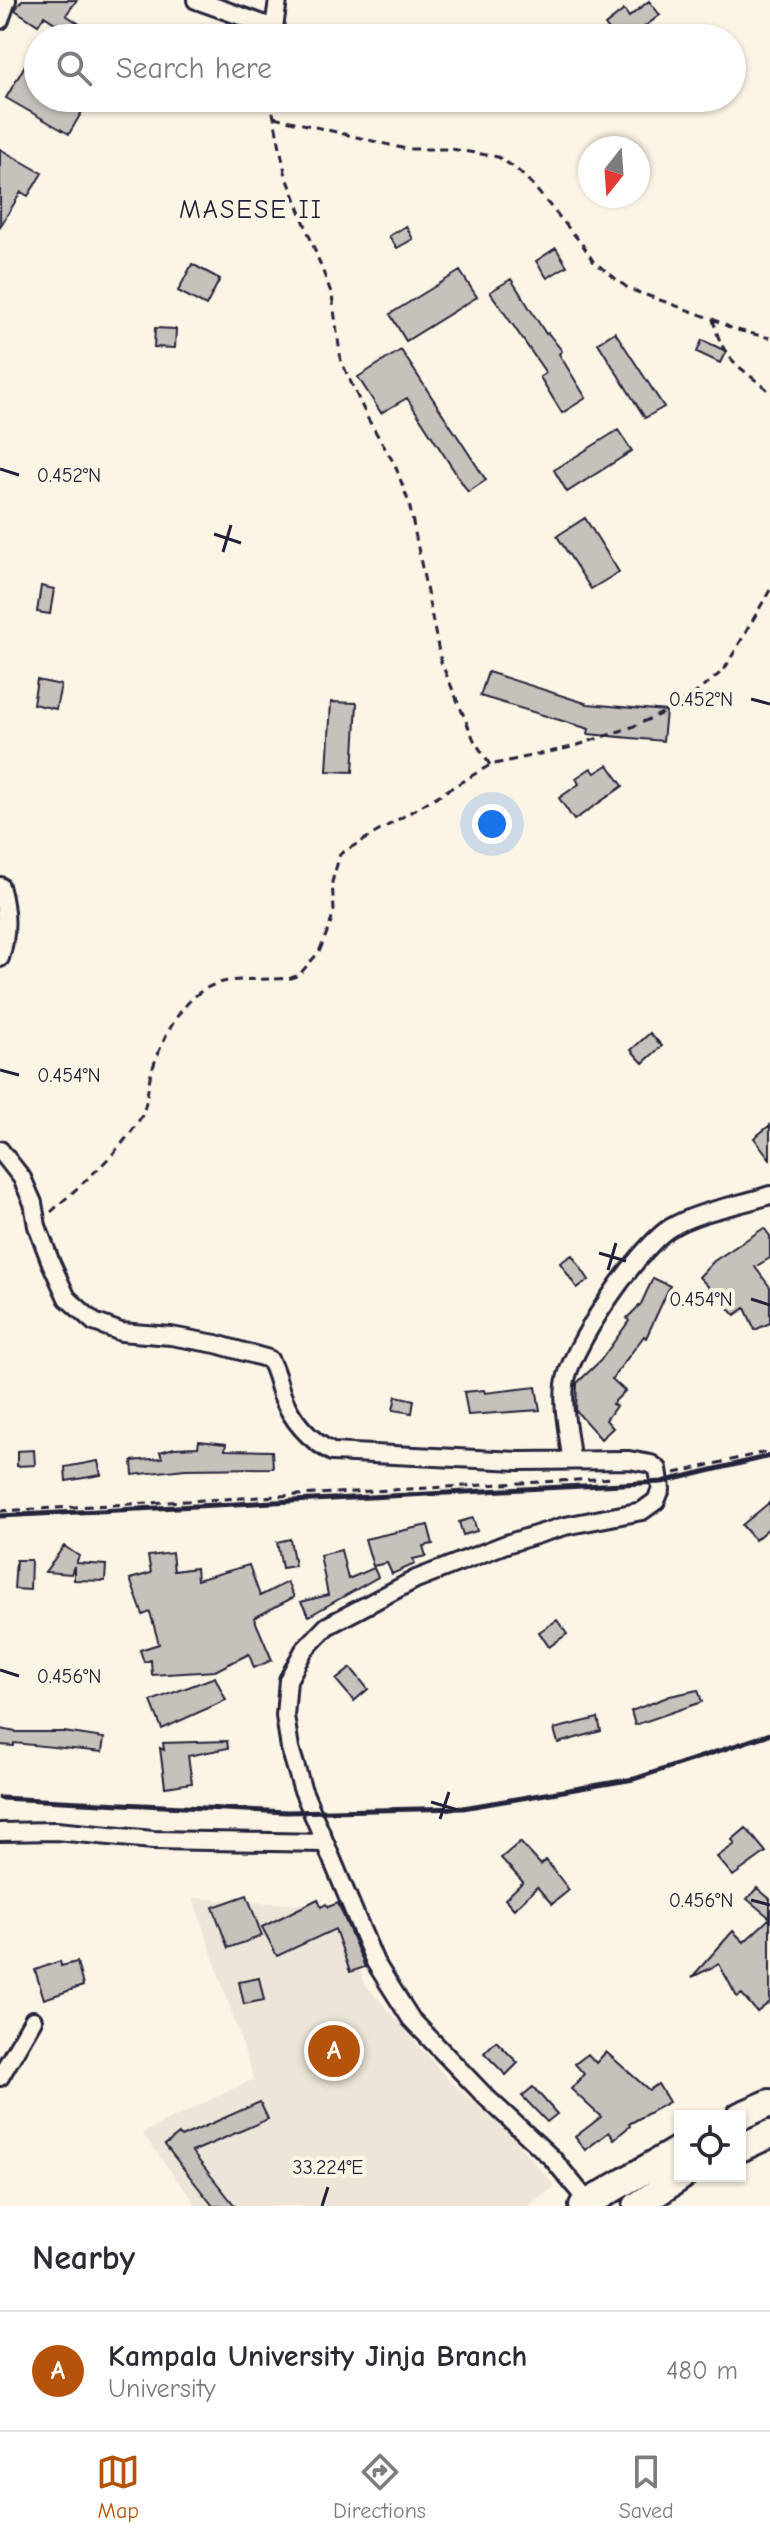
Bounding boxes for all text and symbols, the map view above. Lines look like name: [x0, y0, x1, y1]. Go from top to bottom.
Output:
search box: [24, 24, 746, 112]
icon: search: [52, 46, 96, 90]
text: Search here: [116, 51, 272, 86]
north arrow: [578, 136, 650, 208]
district label: MASESE II: [179, 195, 323, 225]
text: 0.452°N: [37, 464, 101, 487]
text: 0.452°N: [669, 688, 733, 711]
your location: [472, 804, 512, 844]
text: 0.454°N: [37, 1064, 101, 1087]
text: 0.454°N: [669, 1288, 733, 1311]
text: 0.456°N: [37, 1665, 101, 1688]
text: 0.456°N: [669, 1889, 733, 1912]
pin: A: [308, 2021, 360, 2081]
map controls: [674, 2110, 746, 2182]
button: locate: [674, 2110, 746, 2182]
text: 33.224°E: [293, 2156, 363, 2179]
text: Nearby: [32, 2238, 135, 2278]
text: Kampala University Jinja Branch: [108, 2339, 527, 2374]
text: A: [51, 2356, 65, 2386]
text: 480 m: [666, 2356, 738, 2386]
text: University: [108, 2374, 216, 2404]
tab: Map: [96, 2450, 140, 2524]
tab: Directions: [333, 2450, 426, 2524]
tab: Saved: [619, 2450, 674, 2524]

